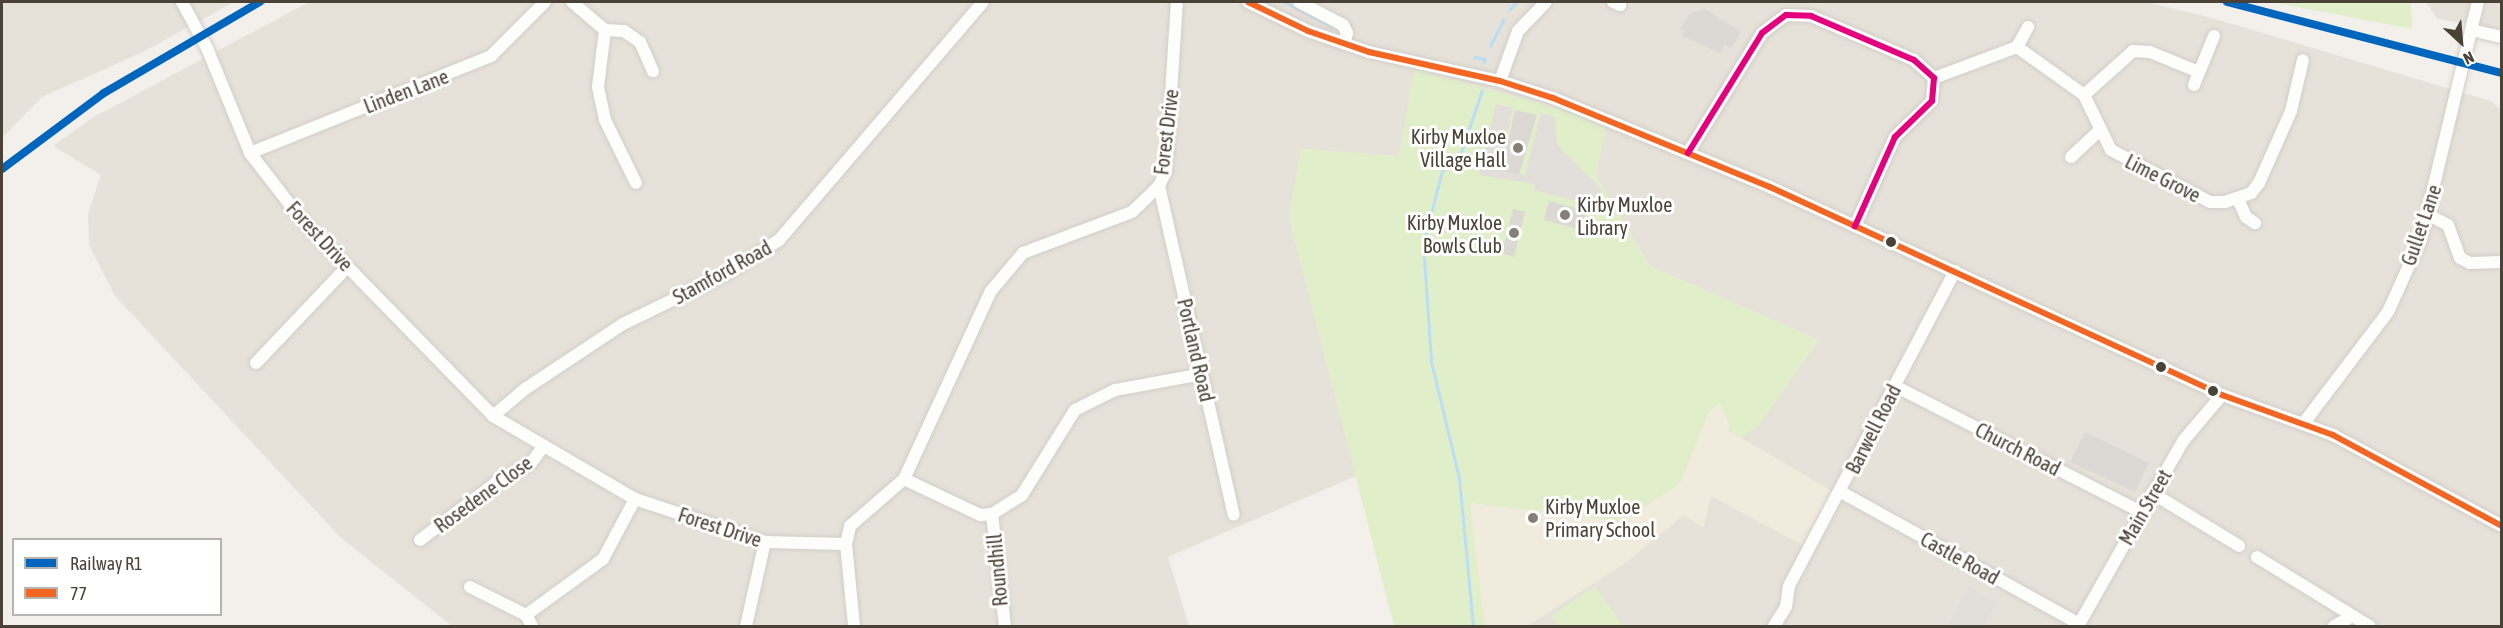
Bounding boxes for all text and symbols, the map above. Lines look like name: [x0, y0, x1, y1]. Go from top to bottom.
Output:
north arrow: [2431, 12, 2491, 72]
text: N: [2461, 48, 2477, 68]
street label: Linden Lane: [360, 64, 452, 118]
street label: Forest Drive: [1149, 88, 1183, 176]
place label: Kirby Muxloe Village Hall: [1411, 124, 1506, 171]
marker: Kirby Muxloe Village Hall: [1511, 141, 1525, 155]
street label: Lime Grove: [2121, 149, 2205, 207]
street label: Gullet Lane: [2396, 181, 2446, 269]
place label: Kirby Muxloe Library: [1577, 192, 1672, 239]
street label: Forest Drive: [282, 196, 358, 276]
marker: Kirby Muxloe Library: [1558, 208, 1572, 222]
place label: Kirby Muxloe Bowls Club: [1407, 210, 1502, 257]
marker: Kirby Muxloe Bowls Club: [1507, 226, 1521, 240]
street label: Stamford Road: [668, 235, 776, 309]
unlabelled marker: [1885, 236, 1897, 248]
street label: Portland Road: [1172, 296, 1220, 404]
unlabelled marker: [2155, 361, 2167, 373]
street label: Barwell Road: [1840, 380, 1906, 478]
unlabelled marker: [2207, 385, 2219, 397]
street label: Church Road: [1971, 417, 2065, 481]
street label: Rosedene Close: [429, 450, 537, 538]
street label: Main Street: [2114, 465, 2176, 549]
place label: Kirby Muxloe Primary School: [1545, 494, 1655, 541]
street label: Forest Drive: [675, 502, 765, 552]
marker: Kirby Muxloe Primary School: [1526, 511, 1540, 525]
street label: Castle Road: [1916, 527, 2004, 589]
street label: Roundhill: [982, 533, 1012, 607]
legend: [12, 538, 222, 616]
text: Railway R1: [70, 553, 142, 574]
text: 77: [70, 583, 87, 604]

